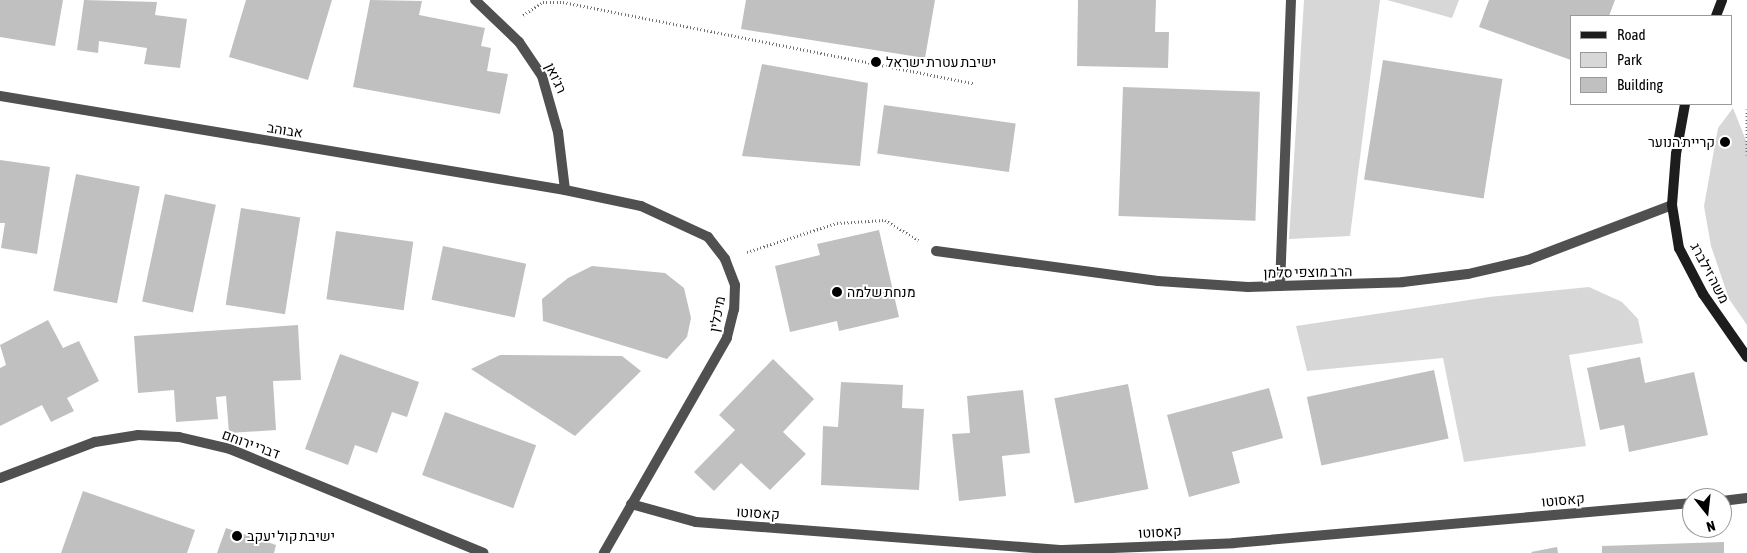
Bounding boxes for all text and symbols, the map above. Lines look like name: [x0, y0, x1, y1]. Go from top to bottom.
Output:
legend: [1570, 15, 1732, 105]
text: Road: [1617, 26, 1646, 43]
text: Park: [1617, 51, 1642, 68]
place label: ישיבת עטרת ישראל: [886, 54, 996, 70]
marker: ישיבת עטרת ישראל: [870, 56, 882, 68]
street label: רג'ואן: [542, 60, 570, 96]
text: Building: [1617, 76, 1663, 93]
street label: אבוהב: [266, 119, 304, 141]
place label: קריית הנוער: [1648, 134, 1715, 150]
marker: קריית הנוער: [1719, 136, 1731, 148]
street label: משה זילברג: [1687, 240, 1733, 306]
street label: הרב מוצפי סלמן: [1263, 263, 1353, 281]
place label: מנחת שלמה: [847, 284, 916, 300]
marker: מנחת שלמה: [831, 286, 843, 298]
street label: מיכלין: [705, 295, 729, 333]
street label: דברי ירוחם: [220, 426, 282, 462]
north arrow: [1682, 488, 1732, 538]
street label: קאסוטו: [1541, 490, 1585, 510]
street label: קאסוטו: [736, 503, 780, 523]
text: N: [1705, 518, 1717, 535]
street label: קאסוטו: [1138, 522, 1182, 542]
place label: ישיבת קול יעקב: [247, 528, 335, 544]
marker: ישיבת קול יעקב: [231, 530, 243, 542]

